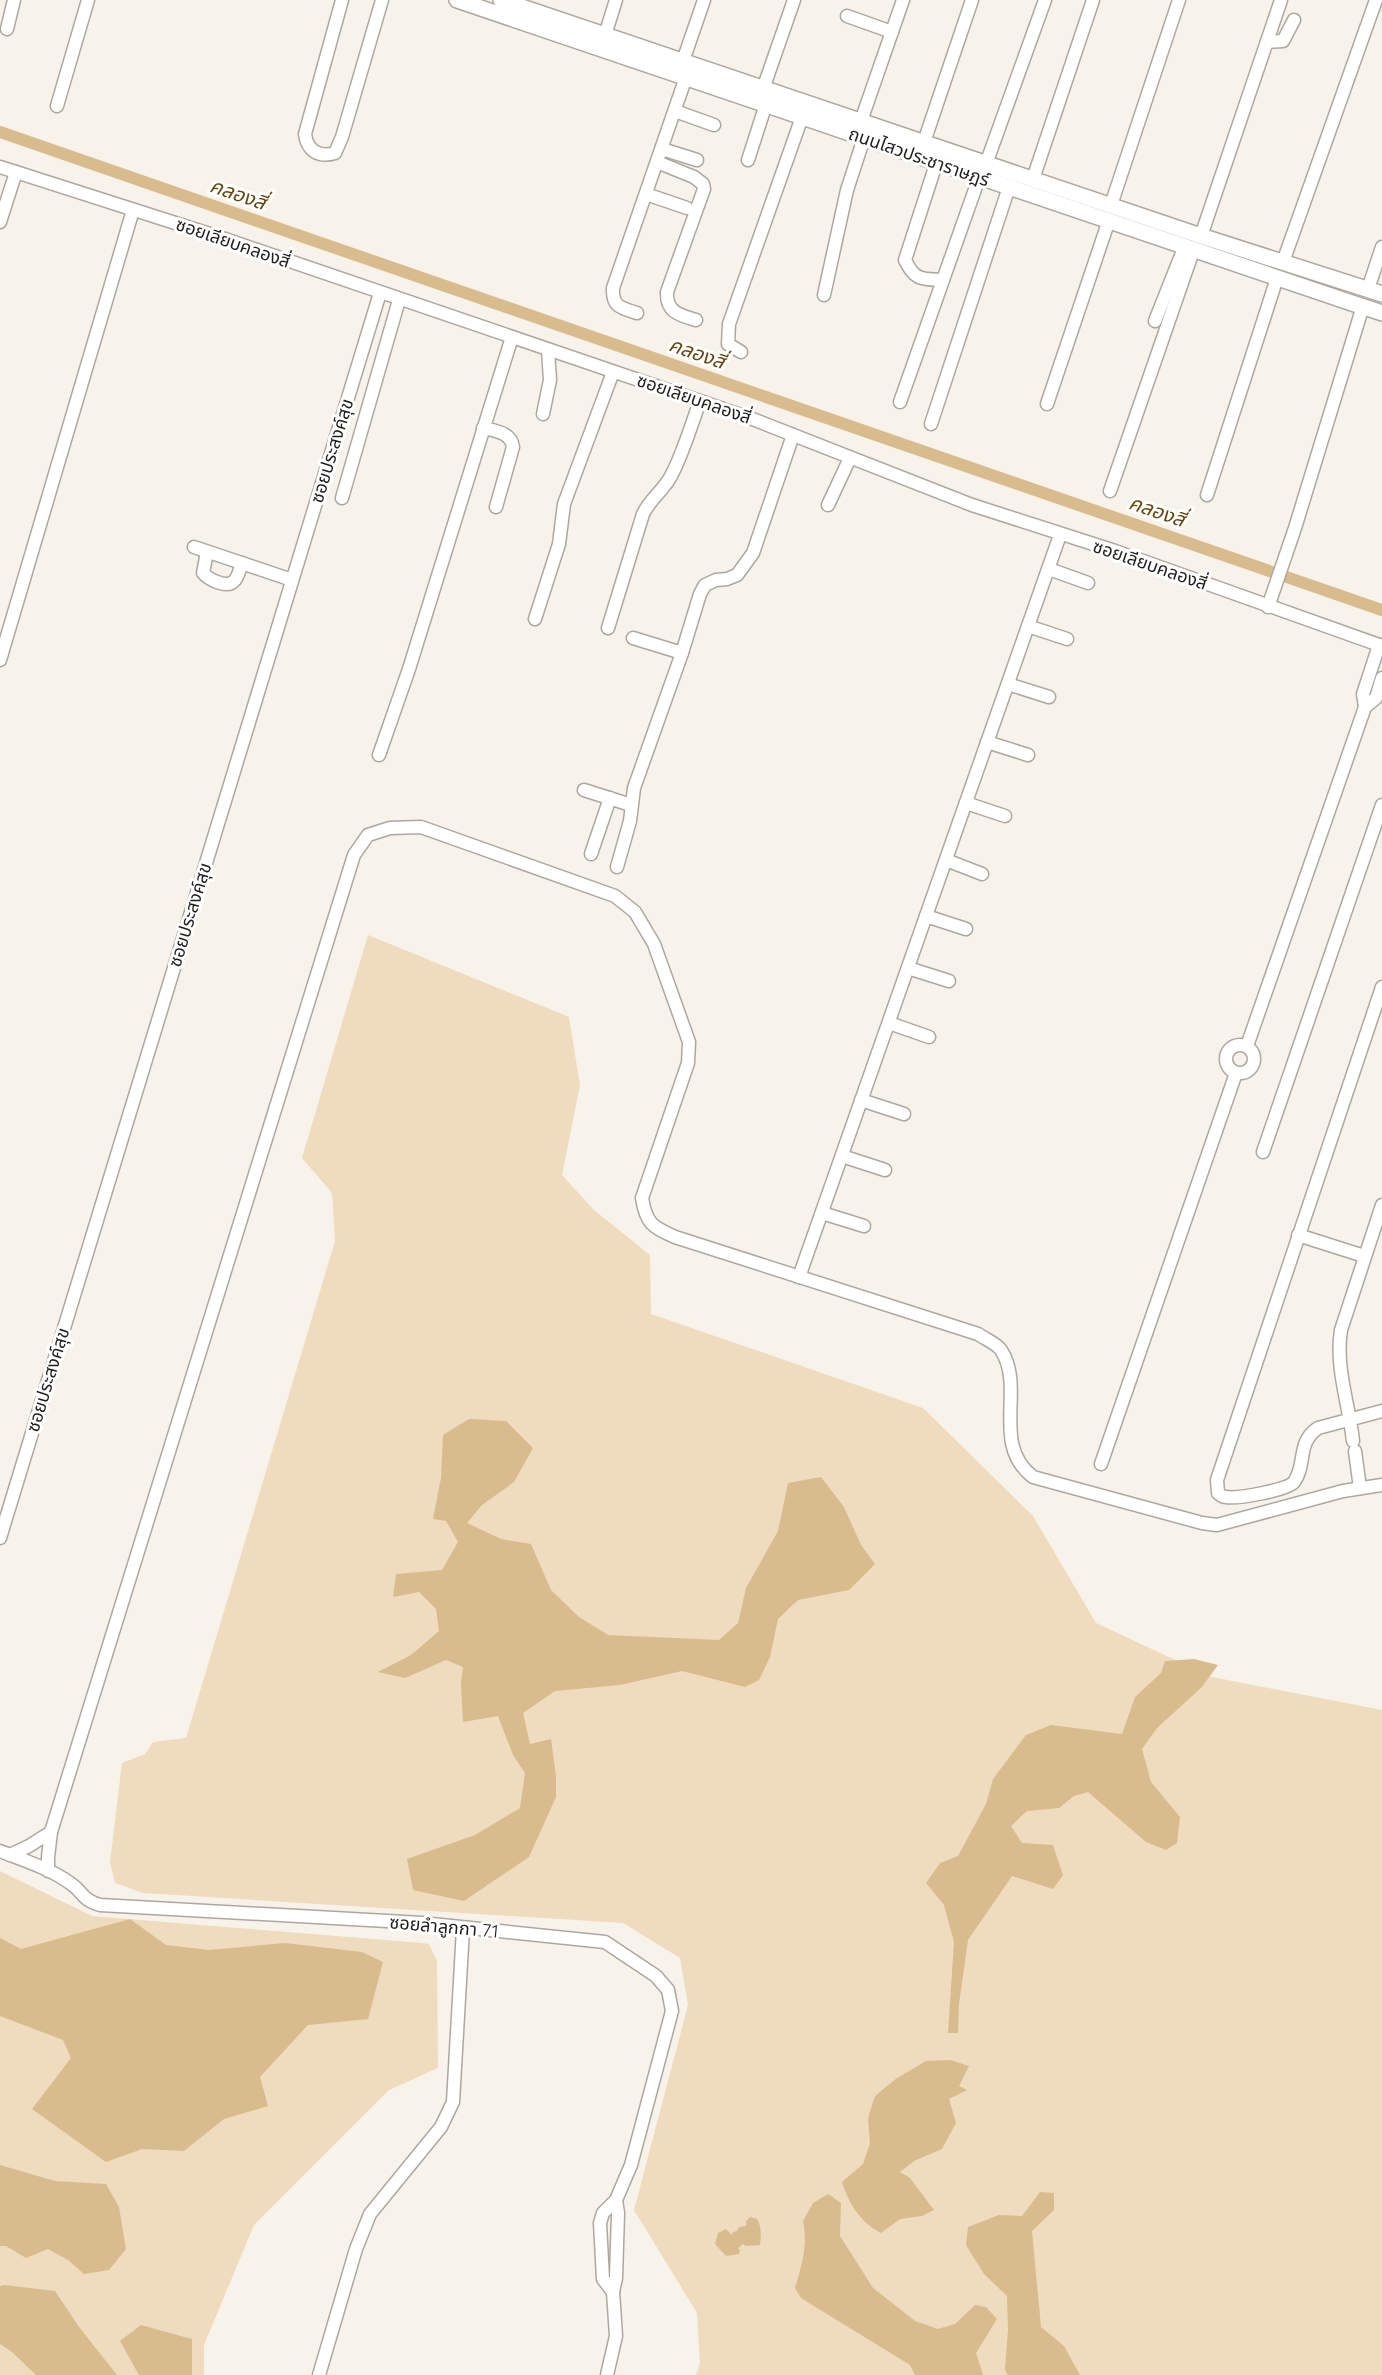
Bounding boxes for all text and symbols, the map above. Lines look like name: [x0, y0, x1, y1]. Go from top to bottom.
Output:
street label: ถนนไสวประชาราษฎร์: [846, 122, 993, 192]
water label: คลองสี่: [207, 171, 274, 216]
street label: ซอยเลียบคลองสี่: [173, 211, 294, 273]
water label: คลองสี่: [666, 330, 733, 375]
street label: ซอยเลียบคลองสี่: [634, 367, 755, 429]
street label: ซอยประสงค์สุข: [305, 396, 358, 506]
water label: คลองสี่: [1126, 488, 1193, 533]
street label: ซอยเลียบคลองสี่: [1090, 533, 1211, 595]
street label: ซอยประสงค์สุข: [163, 860, 216, 970]
street label: ซอยประสงค์สุข: [21, 1325, 74, 1435]
street label: ซอยลำลูกกา 71: [388, 1910, 500, 1944]

